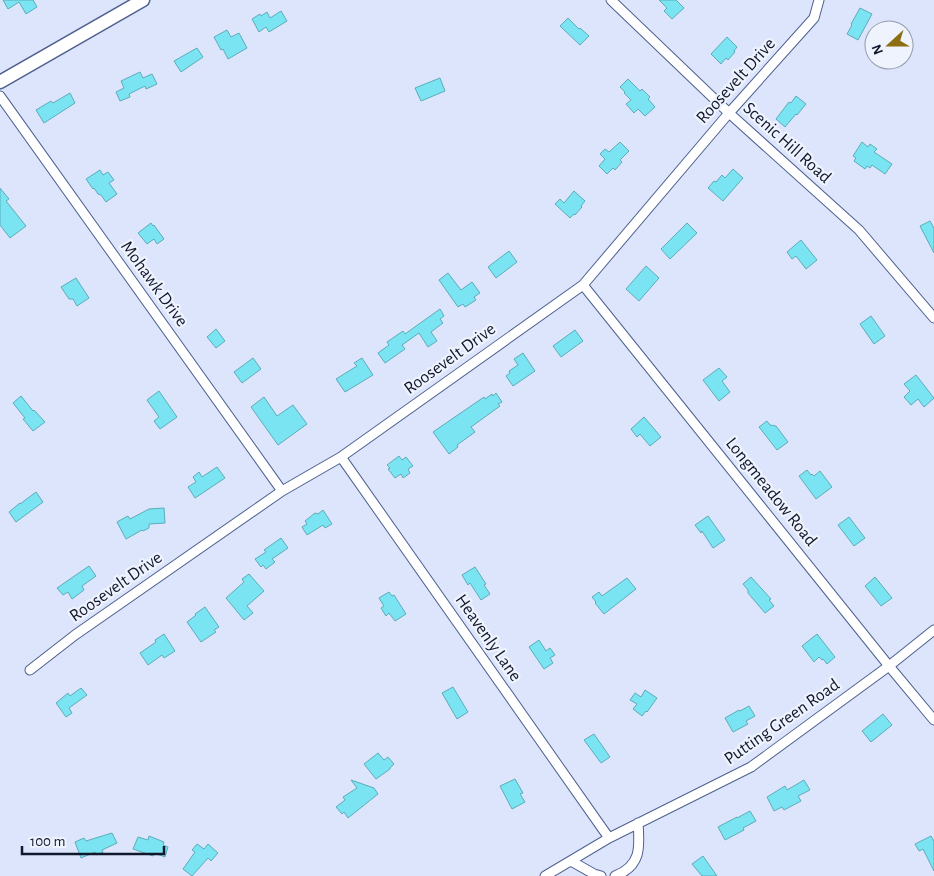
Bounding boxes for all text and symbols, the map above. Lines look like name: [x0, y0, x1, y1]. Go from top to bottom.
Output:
north arrow: [864, 20, 914, 70]
street label: Roosevelt Drive: [693, 35, 779, 127]
text: N: [870, 42, 886, 56]
street label: Scenic Hill Road: [740, 99, 834, 187]
street label: Mohawk Drive: [117, 238, 191, 330]
street label: Roosevelt Drive: [401, 320, 499, 398]
street label: Longmeadow Road: [722, 434, 820, 550]
street label: Roosevelt Drive: [67, 549, 165, 625]
street label: Heavenly Lane: [451, 591, 525, 685]
street label: Putting Green Road: [721, 676, 843, 768]
scale bar: [22, 824, 165, 856]
text: 100 m: [30, 834, 65, 849]

